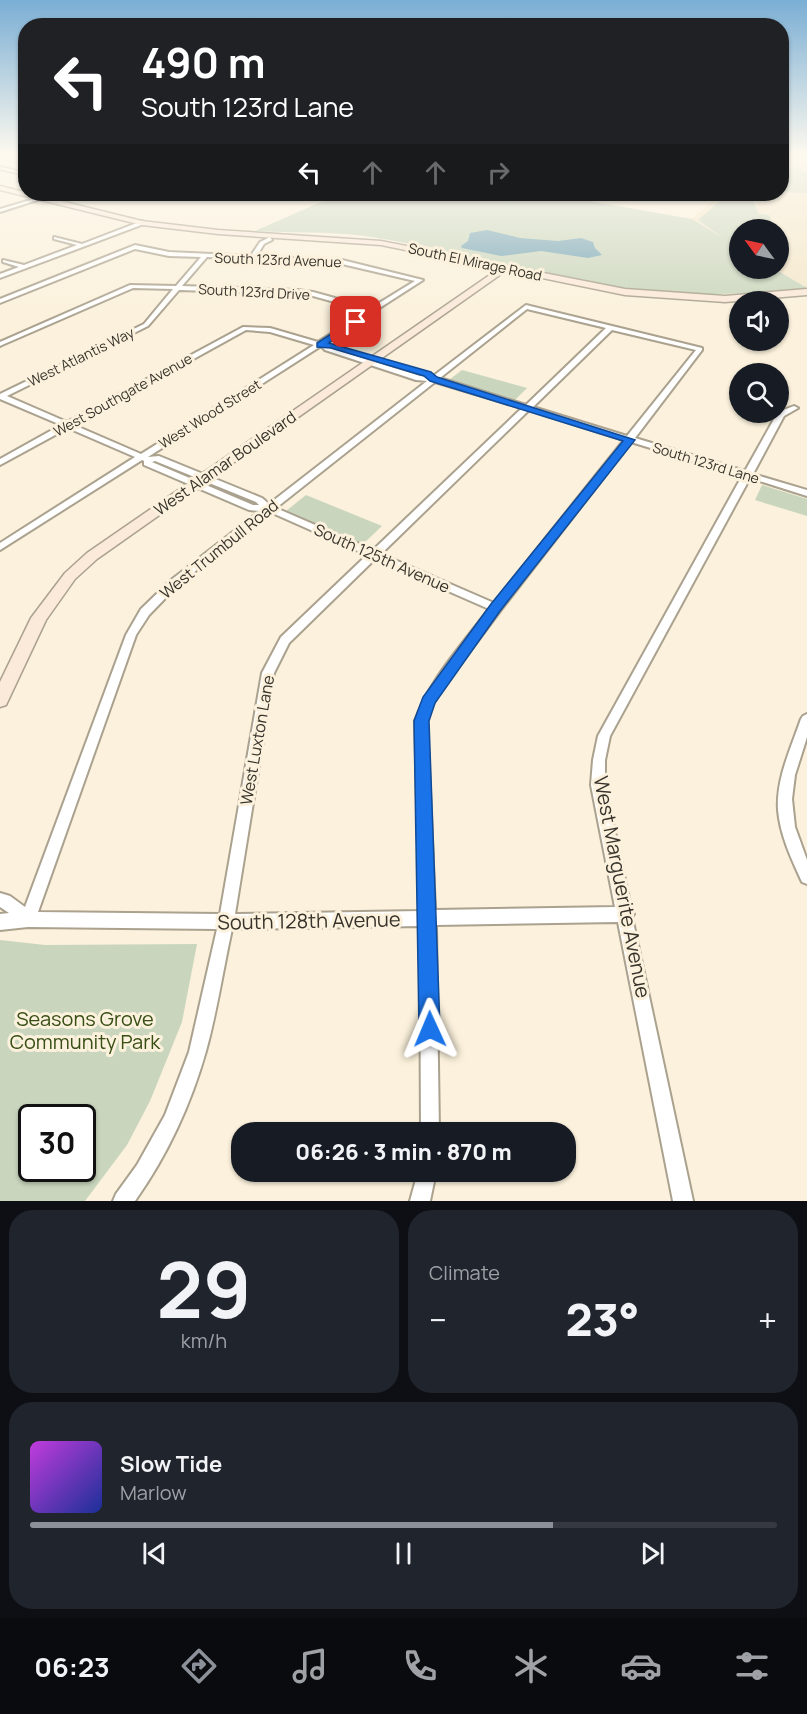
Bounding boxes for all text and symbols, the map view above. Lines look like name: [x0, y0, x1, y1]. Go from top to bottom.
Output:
text: 490 m: [141, 33, 265, 91]
icon: left: [42, 42, 120, 120]
text: South 123rd Lane: [141, 88, 354, 125]
icon: left: [293, 156, 326, 189]
icon: ahead: [356, 156, 389, 189]
icon: ahead: [419, 156, 452, 189]
icon: right: [482, 156, 515, 189]
north arrow: [729, 219, 789, 279]
map controls: [729, 219, 789, 423]
street label: South El Mirage Road: [407, 238, 544, 285]
street label: South 123rd Avenue: [214, 248, 342, 271]
street label: South 123rd Drive: [198, 279, 310, 304]
button: sound: [729, 291, 789, 351]
pin: [330, 296, 381, 347]
icon: arrive: [339, 305, 372, 338]
street label: West Atlantis Way: [24, 322, 138, 391]
street label: West Southgate Avenue: [50, 349, 195, 441]
button: search: [729, 363, 789, 423]
street label: West Wood Street: [155, 374, 265, 453]
street label: West Alamar Boulevard: [150, 406, 300, 520]
street label: South 123rd Lane: [651, 437, 762, 488]
street label: West Trumbull Road: [155, 494, 283, 604]
street label: South 125th Avenue: [311, 518, 453, 598]
street label: West Luxton Lane: [235, 673, 279, 807]
street label: West Marguerite Avenue: [588, 774, 657, 1000]
street label: South 128th Avenue: [217, 905, 401, 936]
position arrow: [398, 997, 462, 1061]
park label: Seasons Grove Community Park: [10, 1005, 161, 1055]
speed limit sign: 30: [18, 1104, 96, 1182]
text: 06:26 · 3 min · 870 m: [295, 1137, 512, 1167]
text: 29: [157, 1235, 251, 1341]
text: Climate: [429, 1259, 500, 1286]
text: 23°: [565, 1288, 639, 1350]
text: −: [429, 1297, 447, 1342]
text: +: [758, 1297, 777, 1342]
text: km/h: [181, 1327, 227, 1354]
text: Slow Tide: [120, 1449, 222, 1479]
text: Marlow: [120, 1479, 187, 1506]
icon: previous: [138, 1537, 171, 1570]
icon: pause: [387, 1537, 420, 1570]
icon: next: [636, 1537, 669, 1570]
icon: directions: [178, 1645, 220, 1687]
icon: music: [289, 1645, 331, 1687]
icon: phone: [399, 1645, 441, 1687]
icon: climate: [510, 1645, 552, 1687]
icon: car: [620, 1645, 662, 1687]
icon: filters: [731, 1645, 773, 1687]
text: 06:23: [34, 1648, 110, 1685]

